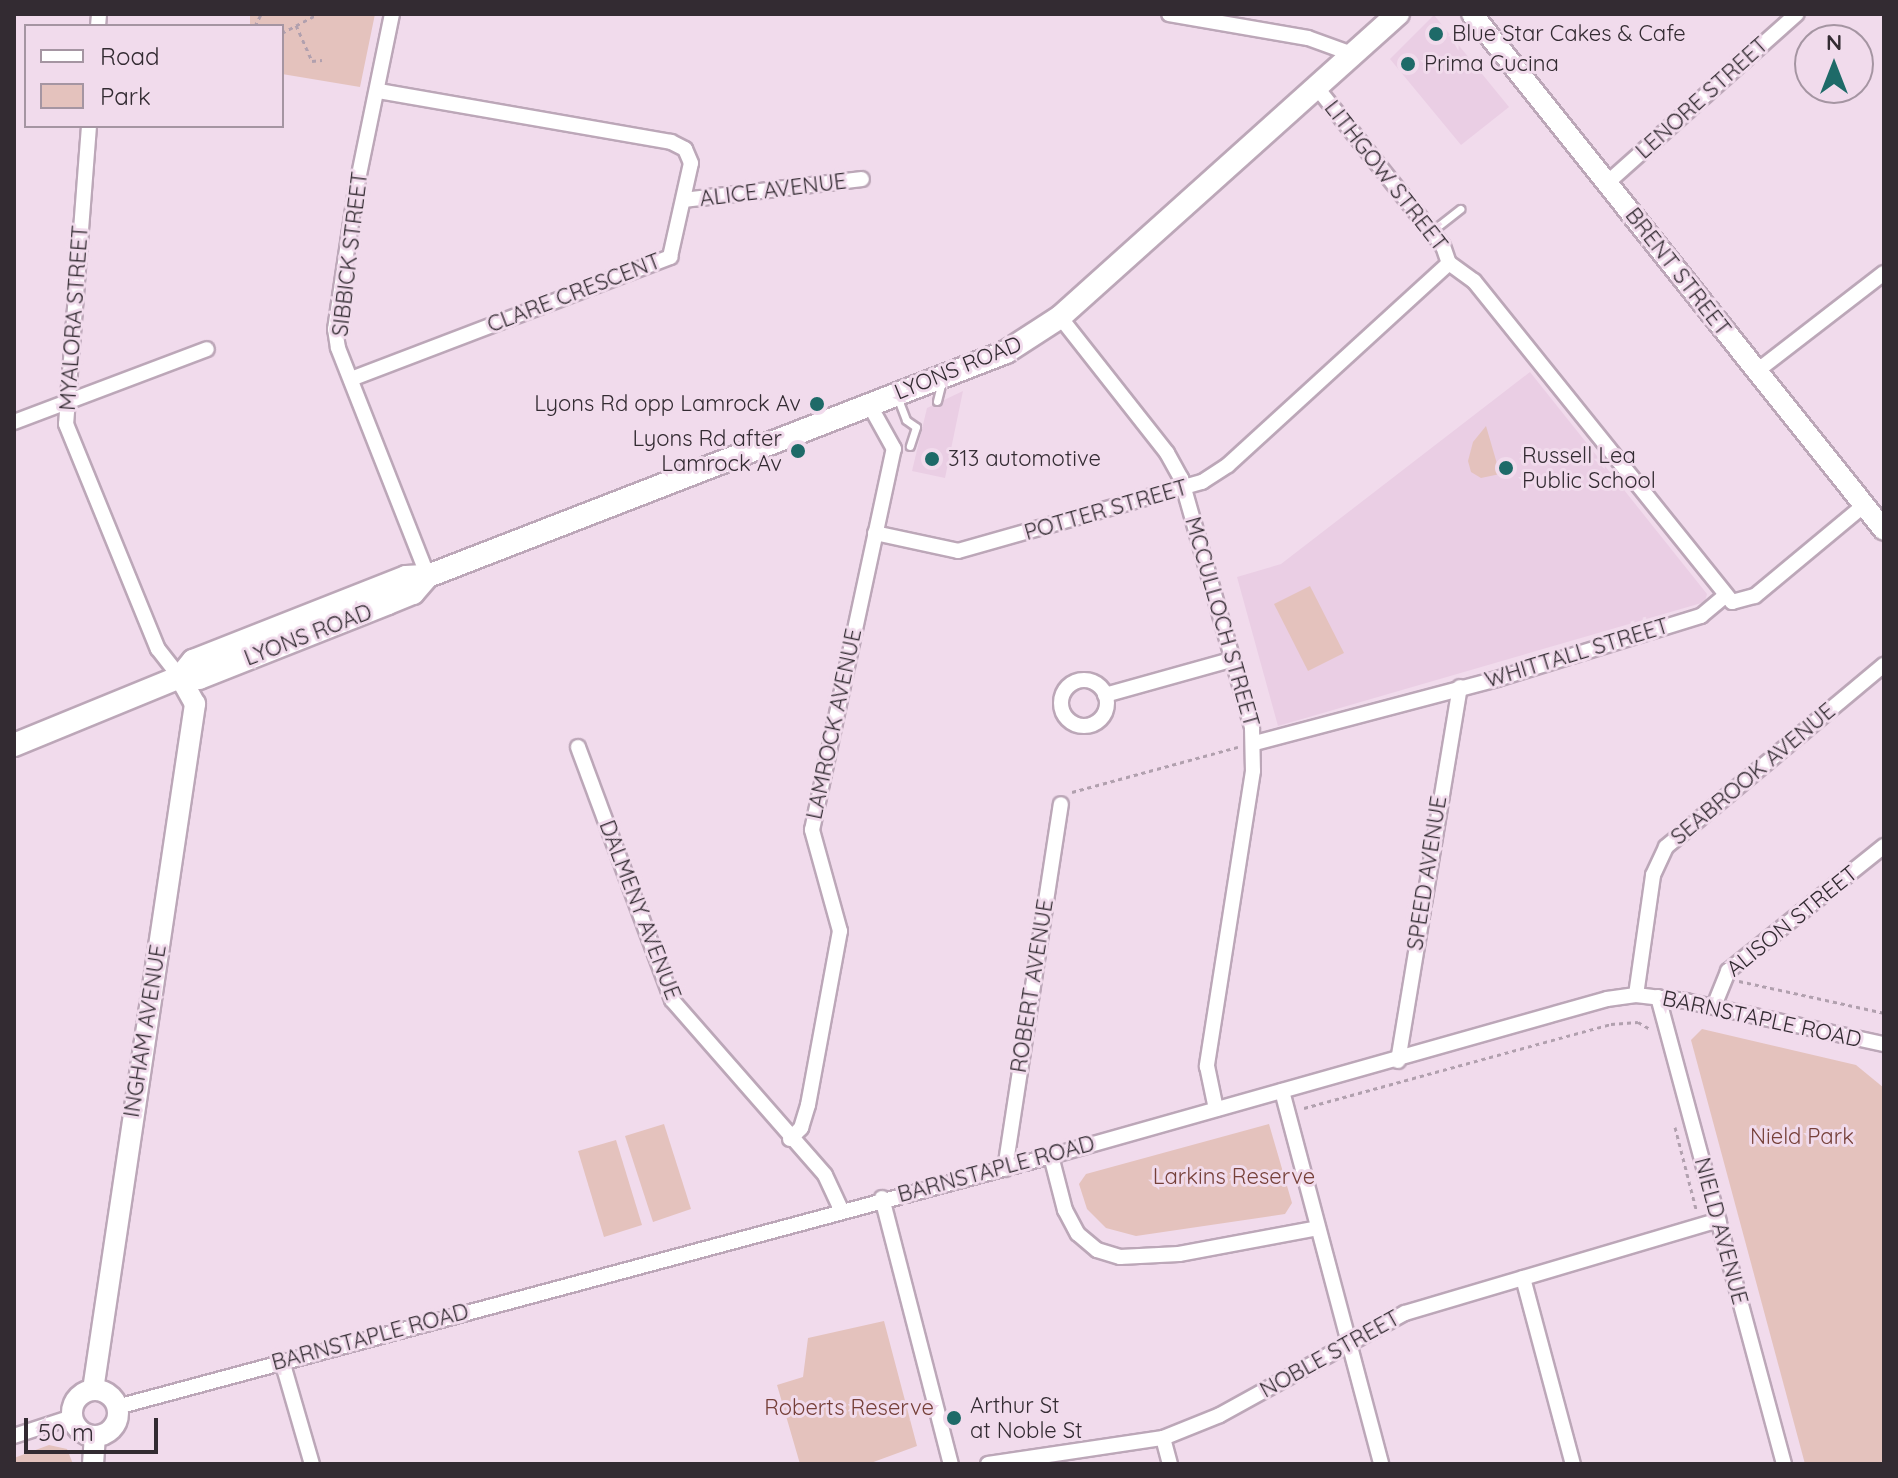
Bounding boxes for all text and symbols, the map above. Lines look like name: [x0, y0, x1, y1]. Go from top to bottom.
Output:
place label: Blue Star Cakes & Cafe: [1452, 21, 1686, 47]
legend: [24, 24, 284, 128]
north arrow: [1794, 24, 1874, 104]
marker: Blue Star Cakes & Cafe: [1427, 25, 1445, 43]
text: N: [1826, 28, 1842, 56]
street label: LENORE STREET: [1630, 32, 1774, 164]
text: Road: [100, 41, 160, 71]
place label: Prima Cucina: [1424, 51, 1559, 77]
marker: Prima Cucina: [1399, 55, 1417, 73]
text: Park: [100, 81, 151, 111]
street label: LITHGOW STREET: [1319, 95, 1453, 257]
street label: ALICE AVENUE: [698, 168, 848, 212]
street label: SIBBICK STREET: [327, 170, 373, 338]
street label: BRENT STREET: [1620, 203, 1736, 341]
street label: MYALORA STREET: [54, 224, 94, 412]
street label: CLARE CRESCENT: [484, 248, 664, 338]
street label: LYONS ROAD: [891, 331, 1025, 405]
place label: Lyons Rd opp Lamrock Av: [534, 391, 801, 417]
marker: Lyons Rd opp Lamrock Av: [808, 395, 826, 413]
place label: Lyons Rd after Lamrock Av: [633, 425, 782, 476]
marker: Lyons Rd after Lamrock Av: [789, 442, 807, 460]
place label: Russell Lea Public School: [1522, 442, 1656, 494]
place label: 313 automotive: [948, 446, 1101, 472]
marker: 313 automotive: [923, 450, 941, 468]
marker: Russell Lea Public School: [1497, 459, 1515, 477]
street label: POTTER STREET: [1021, 474, 1191, 546]
street label: MCCULLOCH STREET: [1179, 514, 1265, 730]
street label: LYONS ROAD: [240, 599, 376, 671]
street label: WHITTALL STREET: [1482, 612, 1672, 694]
street label: LAMROCK AVENUE: [801, 626, 867, 822]
street label: SEABROOK AVENUE: [1666, 698, 1840, 850]
street label: SPEED AVENUE: [1402, 794, 1452, 952]
street label: DALMENY AVENUE: [594, 816, 686, 1004]
street label: ALISON STREET: [1721, 860, 1863, 982]
street label: ROBERT AVENUE: [1005, 897, 1059, 1075]
street label: INGHAM AVENUE: [118, 943, 172, 1119]
street label: BARNSTAPLE ROAD: [1660, 985, 1864, 1053]
park label: Nield Park: [1750, 1124, 1854, 1150]
street label: BARNSTAPLE ROAD: [895, 1130, 1097, 1208]
street label: NIELD AVENUE: [1689, 1155, 1753, 1307]
park label: Larkins Reserve: [1153, 1164, 1315, 1190]
street label: BARNSTAPLE ROAD: [269, 1298, 471, 1376]
street label: NOBLE STREET: [1255, 1305, 1405, 1403]
place label: Arthur St at Noble St: [970, 1392, 1083, 1444]
park label: Roberts Reserve: [764, 1395, 934, 1421]
scale bar: [28, 1402, 162, 1452]
marker: Arthur St at Noble St: [945, 1409, 963, 1427]
text: 50 m: [38, 1417, 94, 1447]

